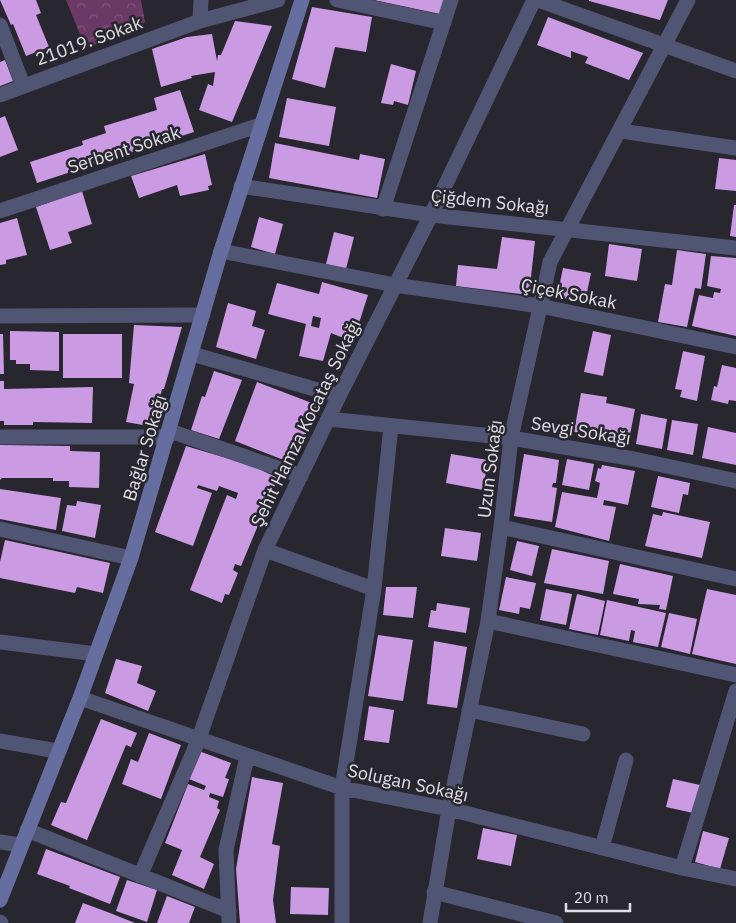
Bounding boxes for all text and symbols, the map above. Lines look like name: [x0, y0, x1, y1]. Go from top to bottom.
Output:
street label: 21019. Sokak: [32, 10, 146, 71]
street label: Serbent Sokak: [65, 120, 184, 179]
street label: Çiğdem Sokağı: [430, 184, 550, 219]
street label: Çiçek Sokak: [519, 273, 620, 314]
street label: Şehit Hamza Kocataş Sokağı: [245, 315, 366, 530]
street label: Bağlar Sokağı: [117, 392, 172, 504]
street label: Sevgi Sokağı: [530, 411, 633, 450]
street label: Uzun Sokağı: [472, 418, 507, 519]
street label: Solugan Sokağı: [346, 758, 471, 807]
scale bar: [566, 880, 630, 912]
text: 20 m: [574, 888, 609, 907]

